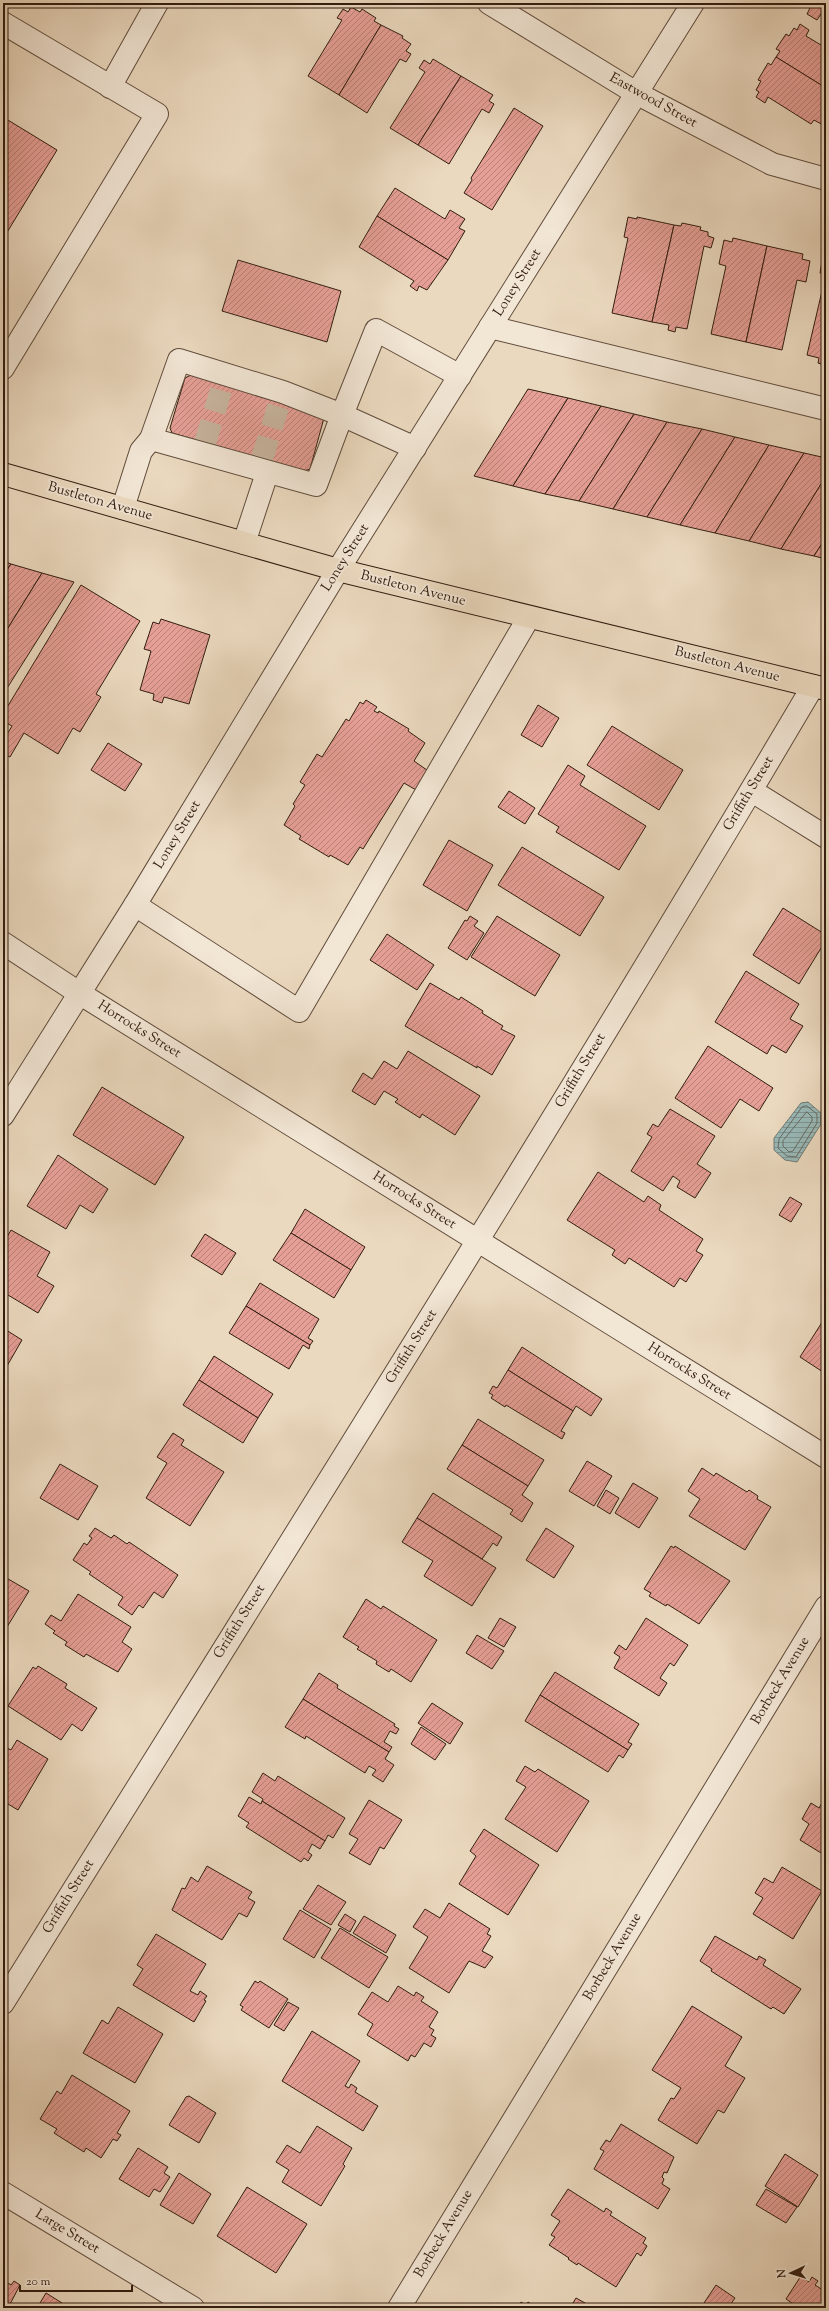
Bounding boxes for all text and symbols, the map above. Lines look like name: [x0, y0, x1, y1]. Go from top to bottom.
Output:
street label: Eastwood Street: [605, 69, 701, 134]
street label: Loney Street: [489, 245, 547, 321]
street label: Bustleton Avenue: [45, 478, 155, 526]
street label: Loney Street: [317, 520, 375, 596]
street label: Bustleton Avenue: [358, 566, 468, 612]
street label: Bustleton Avenue: [672, 642, 782, 688]
street label: Griffith Street: [719, 753, 779, 835]
street label: Loney Street: [150, 797, 206, 873]
street label: Horrocks Street: [93, 996, 185, 1064]
street label: Griffith Street: [551, 1030, 611, 1112]
street label: Horrocks Street: [368, 1167, 460, 1235]
street label: Griffith Street: [381, 1306, 443, 1388]
street label: Horrocks Street: [643, 1338, 735, 1406]
street label: Griffith Street: [209, 1581, 271, 1663]
street label: Borbeck Avenue: [747, 1633, 815, 1729]
street label: Griffith Street: [38, 1856, 100, 1938]
street label: Borbeck Avenue: [579, 1909, 647, 2005]
street label: Borbeck Avenue: [410, 2186, 478, 2282]
street label: Large Street: [31, 2205, 103, 2259]
north arrow: [771, 2253, 811, 2293]
scale bar: [20, 2267, 132, 2293]
text: N: [774, 2268, 790, 2280]
text: 20 m: [26, 2273, 51, 2291]

